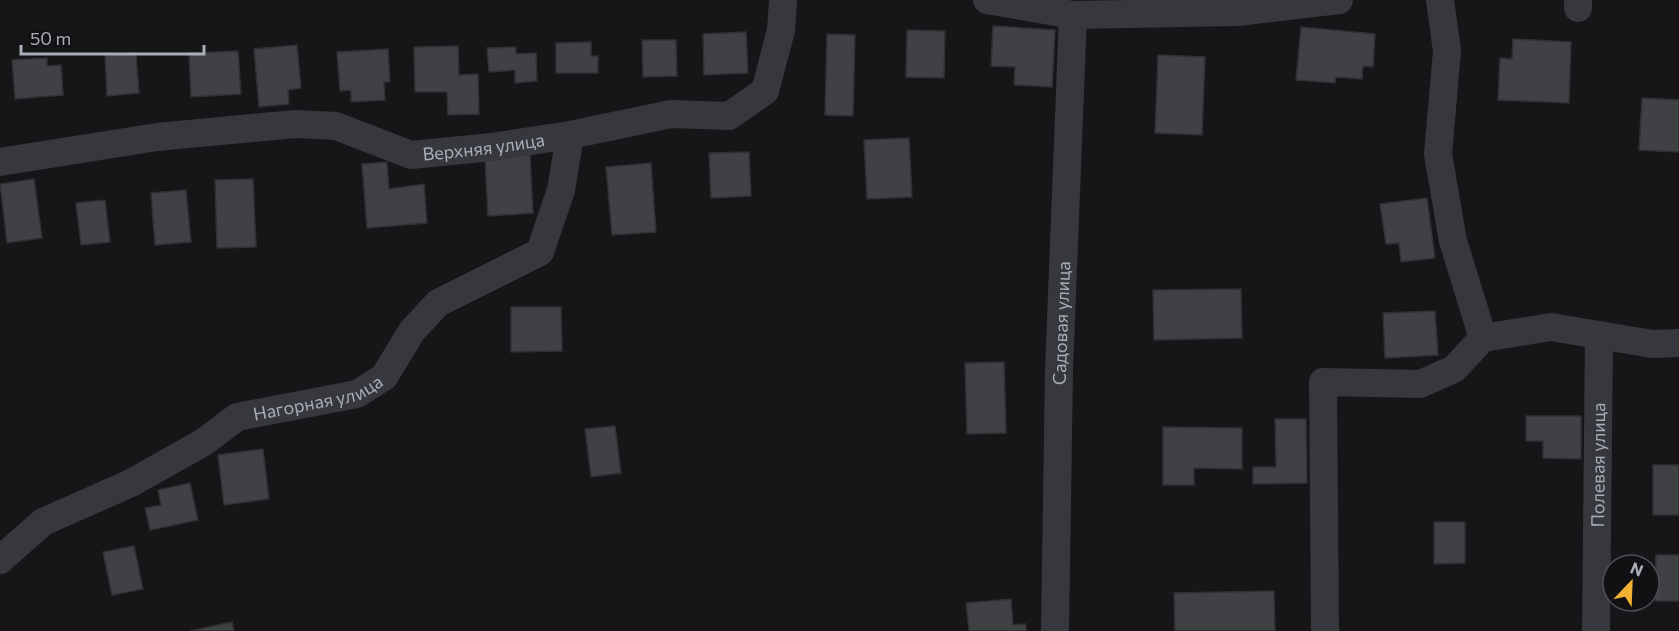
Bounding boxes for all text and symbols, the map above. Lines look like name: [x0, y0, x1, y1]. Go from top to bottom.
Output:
scale bar: [21, 18, 204, 56]
text: 50 m: [30, 27, 71, 49]
street label: Верхняя улица: [421, 128, 546, 165]
street label: Садовая улица: [1048, 261, 1074, 385]
street label: Нагорная улица: [251, 370, 386, 425]
street label: Полевая улица: [1586, 402, 1609, 528]
north arrow: [1601, 553, 1661, 613]
text: N: [1628, 558, 1646, 580]

